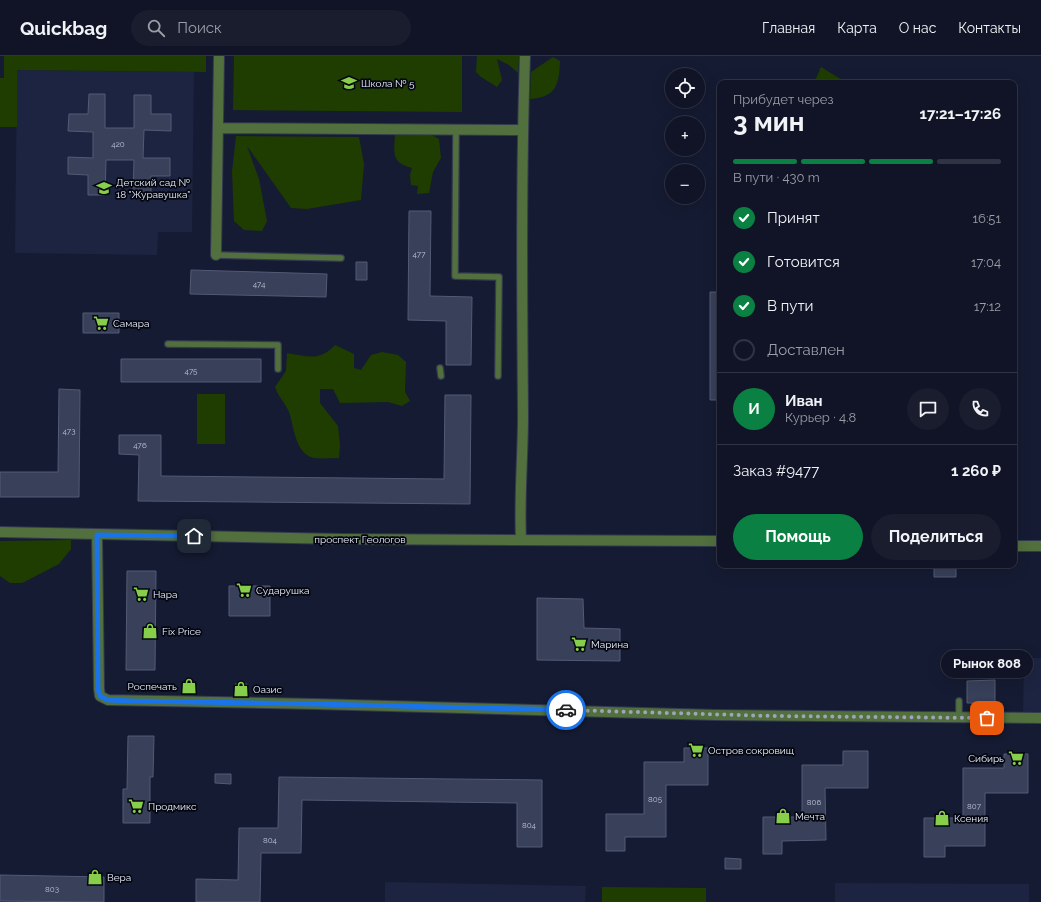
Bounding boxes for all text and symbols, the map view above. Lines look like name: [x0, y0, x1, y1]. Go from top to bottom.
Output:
search box: [131, 10, 411, 46]
text: Quickbag: [20, 17, 107, 39]
icon: search: [145, 17, 167, 39]
text: Поиск: [177, 19, 222, 37]
text: Главная: [762, 20, 815, 36]
text: Карта: [837, 20, 877, 36]
text: О нас: [899, 20, 936, 36]
text: Контакты: [958, 20, 1021, 36]
map controls: [665, 68, 705, 204]
button: locate: [665, 68, 705, 108]
school or university icon: Школа № 5: [340, 74, 358, 92]
place label: Школа № 5: [361, 78, 415, 89]
text: Прибудет через: [733, 92, 833, 107]
text: 17:21–17:26: [920, 105, 1001, 123]
text: 3 мин: [733, 107, 804, 137]
button: +: [665, 116, 705, 156]
house number: 420: [111, 139, 125, 149]
button: −: [665, 164, 705, 204]
text: В пути · 430 m: [733, 170, 820, 185]
place label: Детский сад № 18 "Журавушка": [116, 177, 191, 200]
school or university icon: Детский сад № 18 "Журавушка": [95, 179, 113, 197]
icon: check: [733, 207, 755, 229]
text: Принят: [767, 209, 820, 227]
text: 16:51: [973, 211, 1001, 226]
house number: 477: [413, 249, 426, 259]
icon: check: [733, 251, 755, 273]
text: Готовится: [767, 253, 840, 271]
text: 17:04: [971, 255, 1001, 270]
house number: 474: [253, 279, 266, 289]
icon: check: [733, 295, 755, 317]
text: В пути: [767, 297, 814, 315]
text: 17:12: [974, 299, 1001, 314]
supermarket icon: Самара: [92, 314, 110, 332]
place label: Самара: [113, 318, 149, 329]
text: Доставлен: [767, 341, 845, 359]
house number: 475: [185, 366, 198, 376]
button: chat: [907, 388, 949, 430]
button: phone: [959, 388, 1001, 430]
text: Иван: [785, 392, 823, 410]
text: И: [748, 400, 760, 418]
text: Курьер · 4.8: [785, 410, 856, 425]
house number: 473: [63, 426, 75, 436]
house number: 476: [133, 440, 147, 450]
text: Заказ #9477: [733, 462, 819, 480]
text: 1 260 ₽: [951, 462, 1001, 480]
button: Помощь: [733, 514, 863, 560]
button: Поделиться: [871, 514, 1001, 560]
pin: [177, 519, 211, 553]
icon: home: [183, 525, 205, 547]
street label: проспект Геологов: [314, 534, 406, 545]
supermarket icon: Сударушка: [235, 581, 253, 599]
supermarket icon: Нара: [132, 585, 150, 603]
place label: Сударушка: [256, 585, 310, 596]
place label: Нара: [153, 589, 177, 600]
shop icon: Fix Price: [141, 622, 159, 640]
place label: Fix Price: [162, 626, 201, 637]
supermarket icon: Марина: [570, 635, 588, 653]
place label: Марина: [591, 639, 629, 650]
callout: Рынок 808: [941, 650, 1033, 678]
text: Рынок 808: [953, 656, 1021, 671]
shop icon: Роспечать: [180, 677, 198, 695]
shop icon: Оазис: [232, 680, 250, 698]
place label: Роспечать: [128, 681, 177, 692]
place label: Оазис: [253, 684, 282, 695]
courier: [546, 690, 586, 730]
icon: car: [555, 699, 577, 721]
pin: [970, 701, 1004, 735]
icon: bag: [976, 707, 998, 729]
supermarket icon: Остров сокровищ: [687, 741, 705, 759]
place label: Остров сокровищ: [708, 745, 794, 756]
supermarket icon: Сибирь: [1007, 749, 1025, 767]
place label: Сибирь: [968, 753, 1004, 764]
house number: 805: [648, 794, 663, 804]
supermarket icon: Продмикс: [127, 797, 145, 815]
house number: 806: [807, 797, 821, 807]
place label: Продмикс: [148, 801, 197, 812]
house number: 807: [967, 801, 982, 811]
shop icon: Мечта: [774, 807, 792, 825]
shop icon: Ксения: [933, 809, 951, 827]
place label: Мечта: [795, 811, 825, 822]
place label: Ксения: [954, 813, 988, 824]
house number: 804: [522, 820, 537, 830]
house number: 804: [263, 835, 278, 845]
shop icon: Вера: [86, 868, 104, 886]
place label: Вера: [107, 872, 131, 883]
house number: 803: [45, 884, 59, 894]

